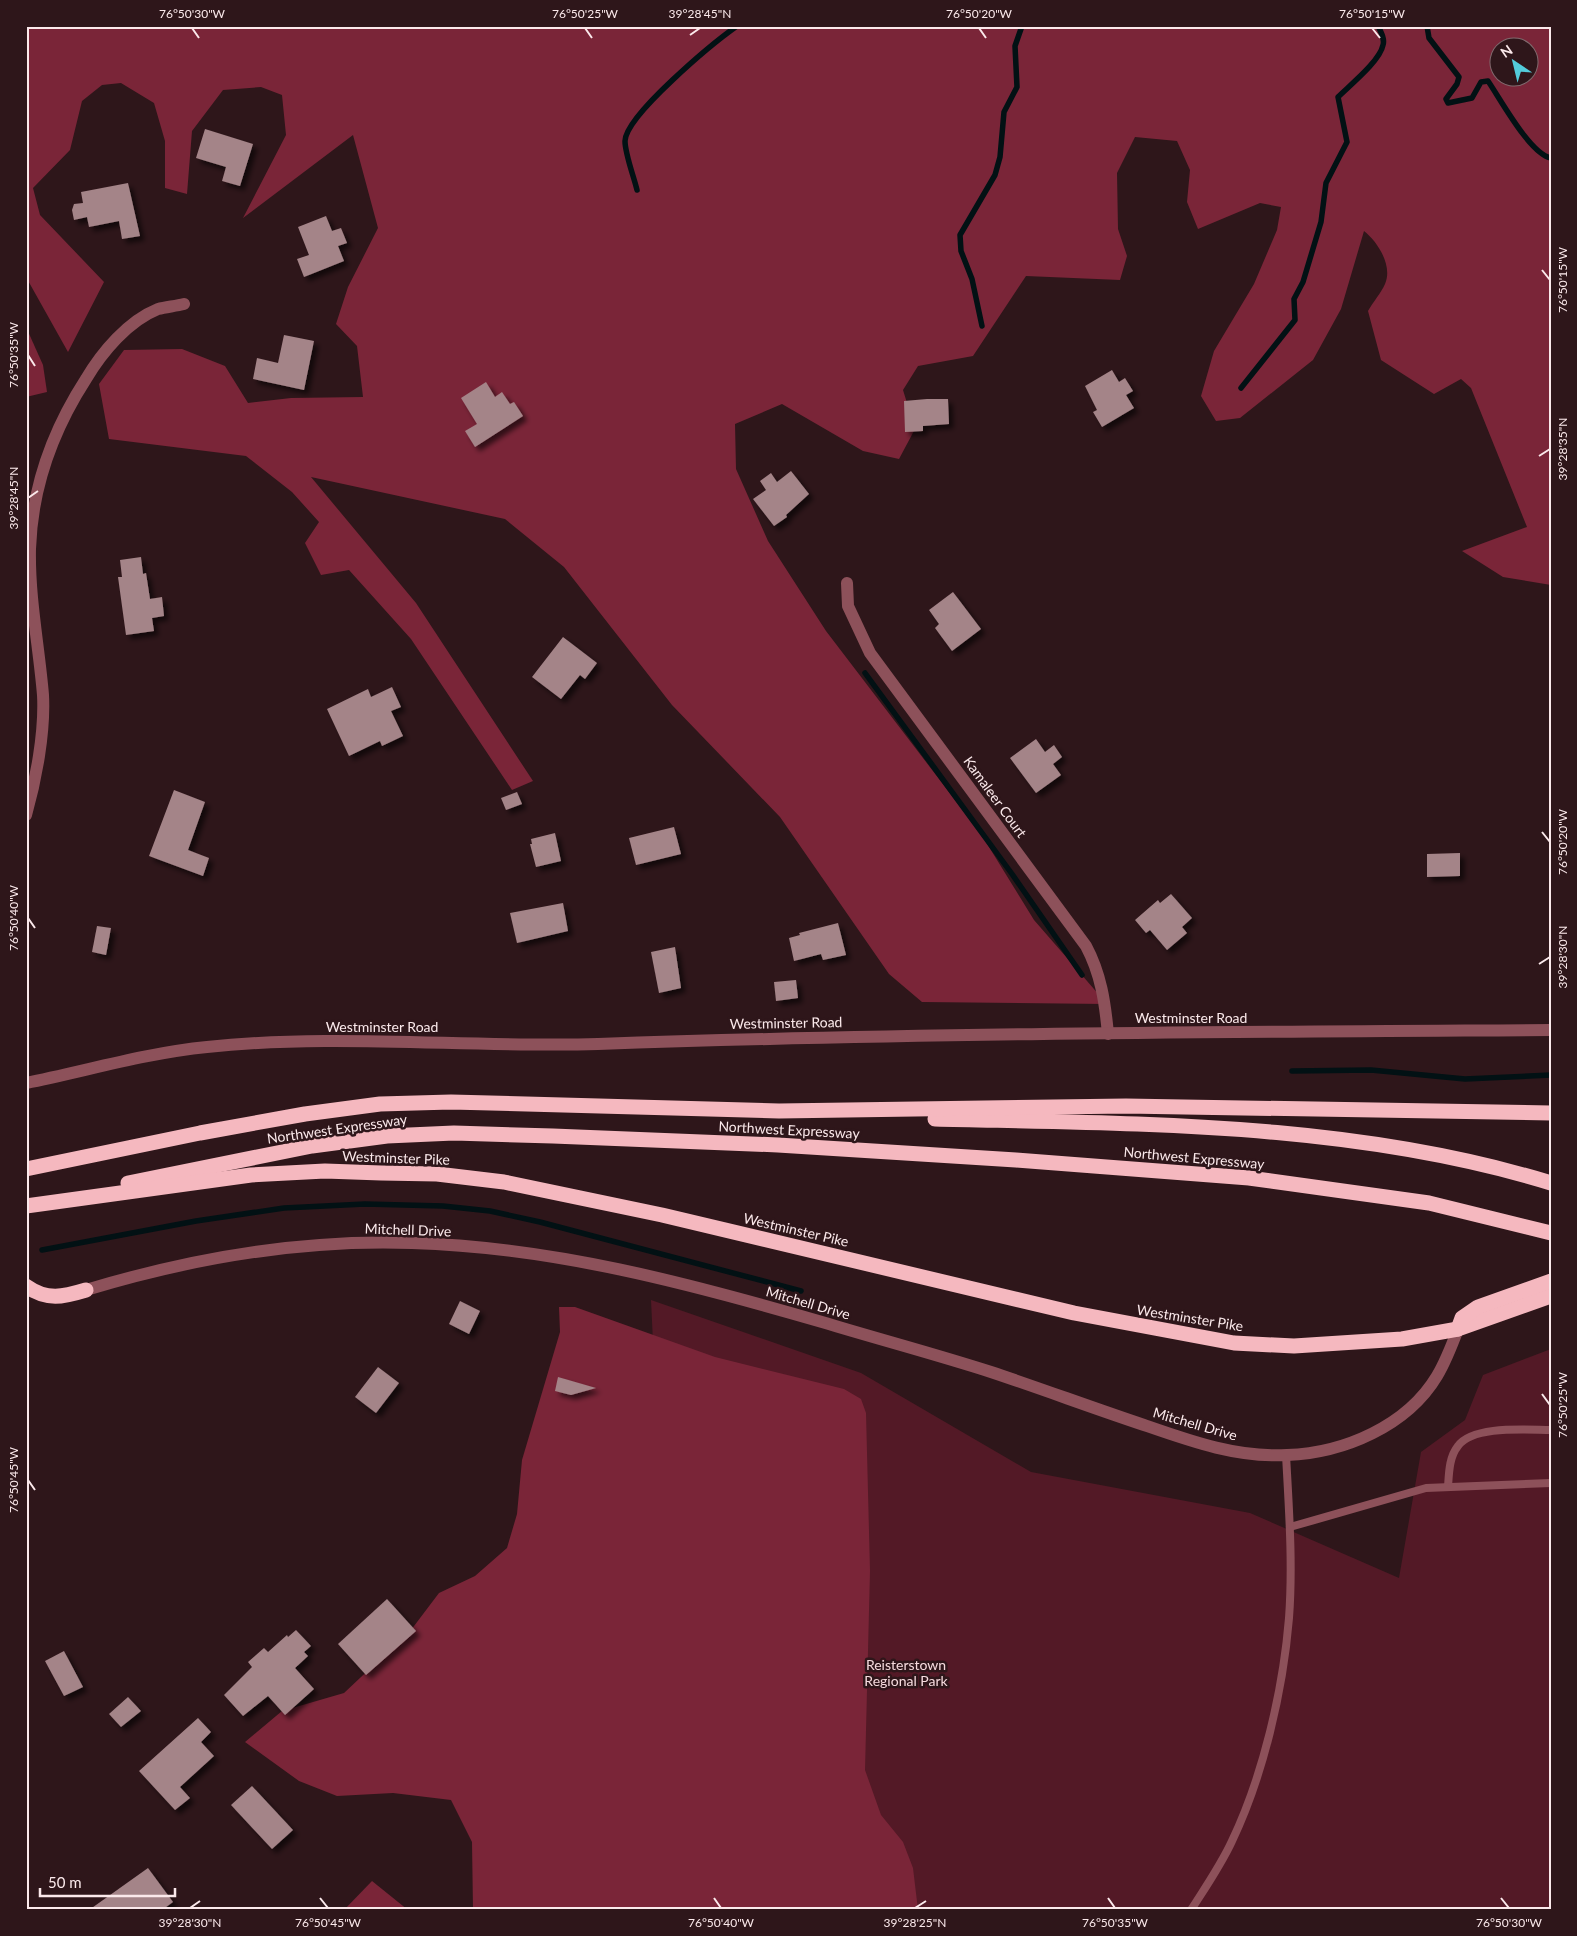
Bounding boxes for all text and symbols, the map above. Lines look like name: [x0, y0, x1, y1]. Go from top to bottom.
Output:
text: 76°50'30"W: [159, 6, 226, 21]
text: 76°50'25"W: [552, 6, 619, 21]
text: 39°28'45"N: [669, 6, 731, 21]
text: 76°50'20"W: [946, 6, 1013, 21]
text: 76°50'15"W: [1339, 6, 1406, 21]
north arrow: [1490, 38, 1540, 88]
text: N: [1497, 41, 1516, 61]
text: 76°50'15"W: [1555, 246, 1570, 313]
text: 76°50'35"W: [6, 321, 21, 388]
text: 39°28'35"N: [1555, 418, 1570, 480]
text: 39°28'45"N: [6, 467, 21, 529]
street label: Kamaleer Court: [960, 753, 1031, 841]
text: 76°50'20"W: [1555, 808, 1570, 875]
text: 76°50'40"W: [6, 884, 21, 951]
text: 39°28'30"N: [1555, 926, 1570, 988]
street label: Westminster Road: [1135, 1009, 1247, 1026]
street label: Westminster Road: [729, 1013, 843, 1032]
street label: Westminster Road: [326, 1018, 438, 1035]
street label: Northwest Expressway: [266, 1110, 409, 1147]
street label: Northwest Expressway: [718, 1117, 861, 1142]
street label: Northwest Expressway: [1123, 1143, 1266, 1172]
street label: Westminster Pike: [342, 1147, 450, 1168]
street label: Westminster Pike: [742, 1209, 850, 1250]
street label: Mitchell Drive: [364, 1219, 452, 1240]
street label: Mitchell Drive: [764, 1282, 852, 1323]
street label: Westminster Pike: [1136, 1301, 1245, 1334]
text: 76°50'25"W: [1555, 1371, 1570, 1438]
street label: Mitchell Drive: [1151, 1403, 1239, 1444]
text: 76°50'45"W: [6, 1446, 21, 1513]
park label: Reisterstown Regional Park: [864, 1656, 949, 1689]
scale bar: [40, 1866, 175, 1898]
text: 50 m: [48, 1873, 82, 1891]
text: 39°28'30"N: [159, 1915, 221, 1930]
text: 76°50'45"W: [295, 1915, 362, 1930]
text: 76°50'40"W: [688, 1915, 755, 1930]
text: 39°28'25"N: [884, 1915, 946, 1930]
text: 76°50'35"W: [1082, 1915, 1149, 1930]
text: 76°50'30"W: [1476, 1915, 1543, 1930]

